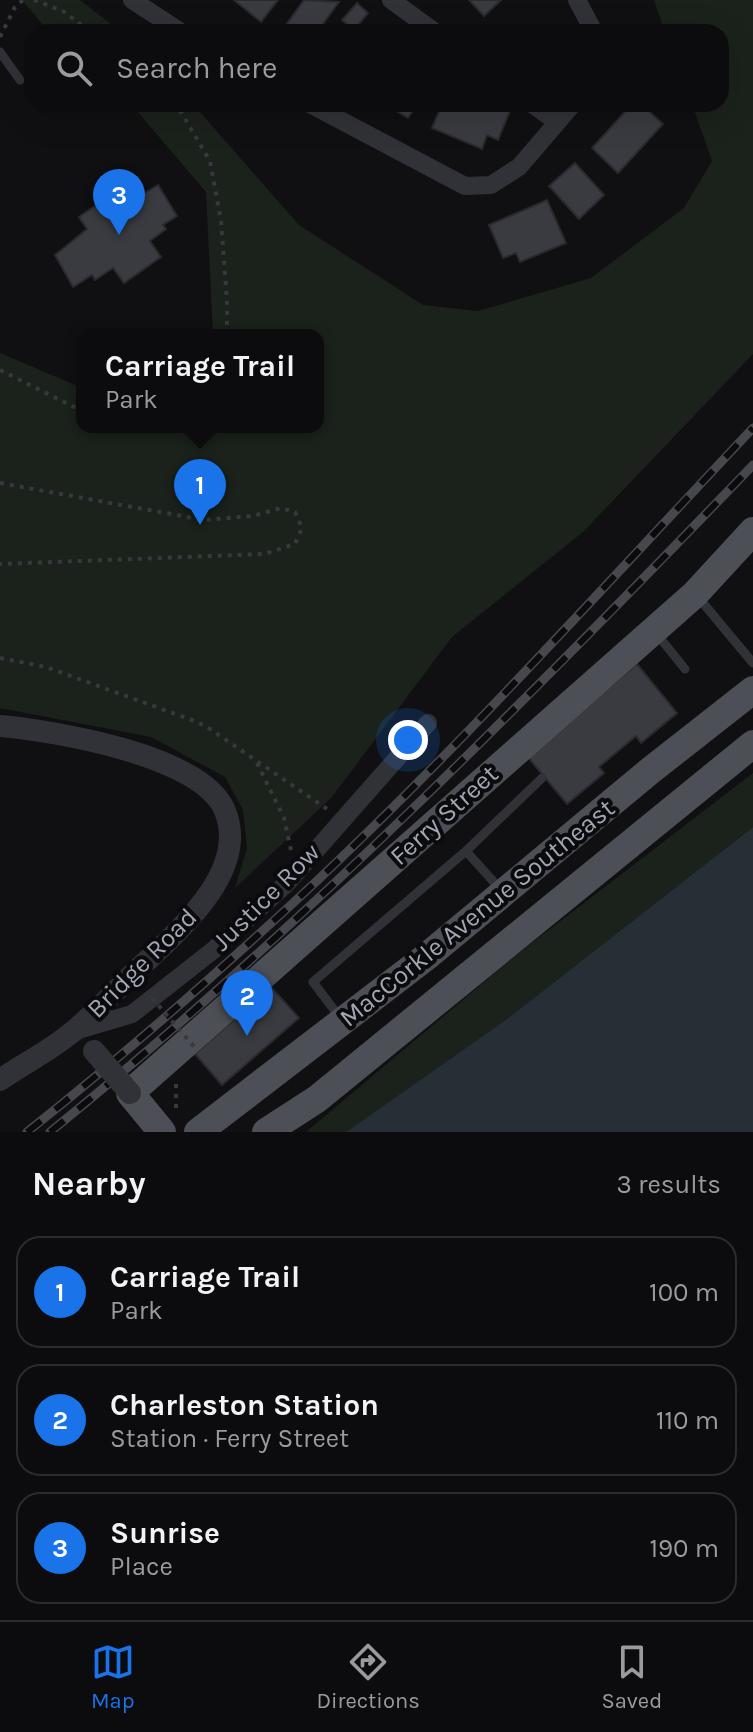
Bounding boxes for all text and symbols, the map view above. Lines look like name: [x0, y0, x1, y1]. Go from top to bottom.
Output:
search box: [24, 24, 729, 112]
icon: search: [52, 46, 96, 90]
text: Search here: [116, 50, 277, 86]
pin: 3: [93, 169, 145, 235]
popup: [76, 329, 324, 433]
text: Carriage Trail: [105, 348, 295, 384]
text: Park: [105, 384, 158, 415]
pin: 1: [174, 459, 226, 525]
your location: [388, 720, 428, 760]
street label: Ferry Street: [384, 758, 505, 872]
street label: MacCorkle Avenue Southeast: [333, 792, 621, 1034]
street label: Justice Row: [206, 837, 326, 957]
street label: Bridge Road: [81, 902, 203, 1024]
pin: 2: [221, 970, 273, 1036]
text: Nearby: [32, 1164, 146, 1204]
text: 3 results: [617, 1169, 721, 1200]
text: Carriage Trail: [110, 1259, 300, 1295]
text: 1: [55, 1277, 65, 1308]
text: 100 m: [649, 1277, 719, 1308]
text: Park: [110, 1295, 163, 1326]
text: Charleston Station: [110, 1387, 379, 1423]
text: 2: [52, 1405, 68, 1436]
text: 110 m: [656, 1405, 719, 1436]
text: Station · Ferry Street: [110, 1423, 349, 1454]
text: Sunrise: [110, 1515, 220, 1551]
text: 3: [52, 1533, 68, 1564]
text: 190 m: [649, 1533, 719, 1564]
text: Place: [110, 1551, 173, 1582]
tab: Map: [91, 1640, 135, 1714]
tab: Directions: [316, 1640, 420, 1714]
tab: Saved: [601, 1640, 662, 1714]

